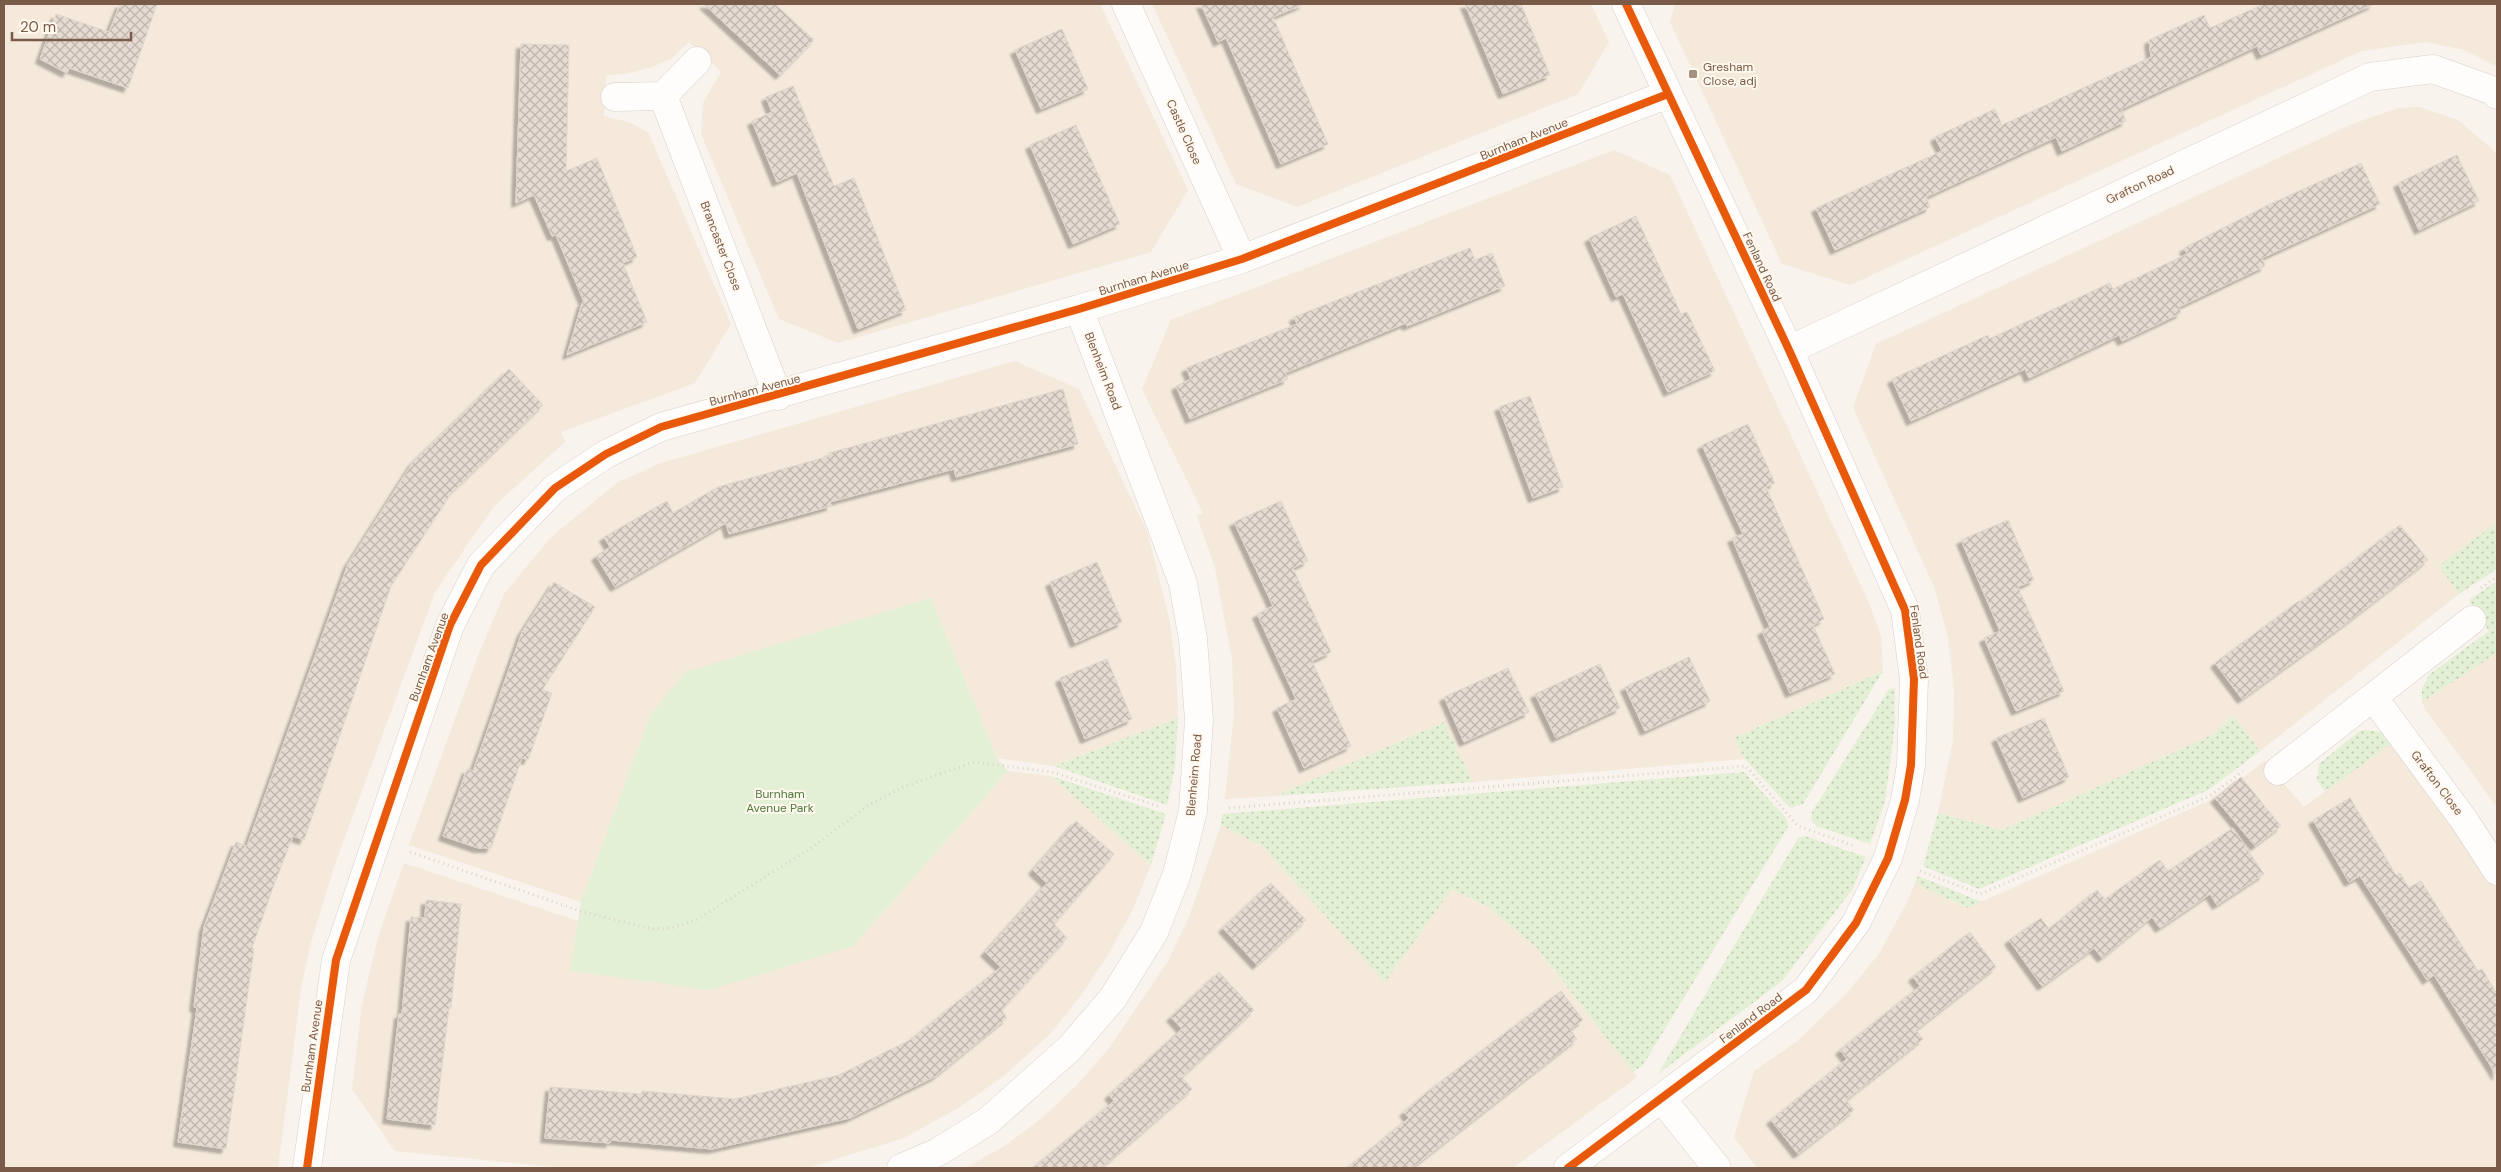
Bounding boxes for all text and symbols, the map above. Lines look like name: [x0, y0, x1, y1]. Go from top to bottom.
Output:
scale bar: [12, 10, 131, 42]
text: 20 m: [20, 17, 56, 37]
place label: Gresham Close, adj: [1703, 59, 1757, 89]
marker: Gresham Close, adj: [1687, 68, 1699, 80]
street label: Castle Close: [1163, 97, 1206, 167]
street label: Burnham Avenue: [1478, 114, 1571, 164]
street label: Grafton Road: [2103, 162, 2177, 208]
street label: Brancaster Close: [697, 199, 745, 293]
street label: Fenland Road: [1739, 230, 1785, 304]
street label: Burnham Avenue: [1097, 257, 1191, 299]
street label: Blenheim Road: [1081, 330, 1125, 412]
street label: Burnham Avenue: [708, 370, 802, 410]
street label: Fenland Road: [1906, 604, 1932, 680]
street label: Burnham Avenue: [405, 610, 453, 704]
street label: Blenheim Road: [1182, 733, 1206, 817]
street label: Grafton Close: [2407, 747, 2467, 819]
park label: Burnham Avenue Park: [746, 786, 814, 816]
street label: Fenland Road: [1716, 989, 1786, 1047]
street label: Burnham Avenue: [298, 998, 326, 1093]

